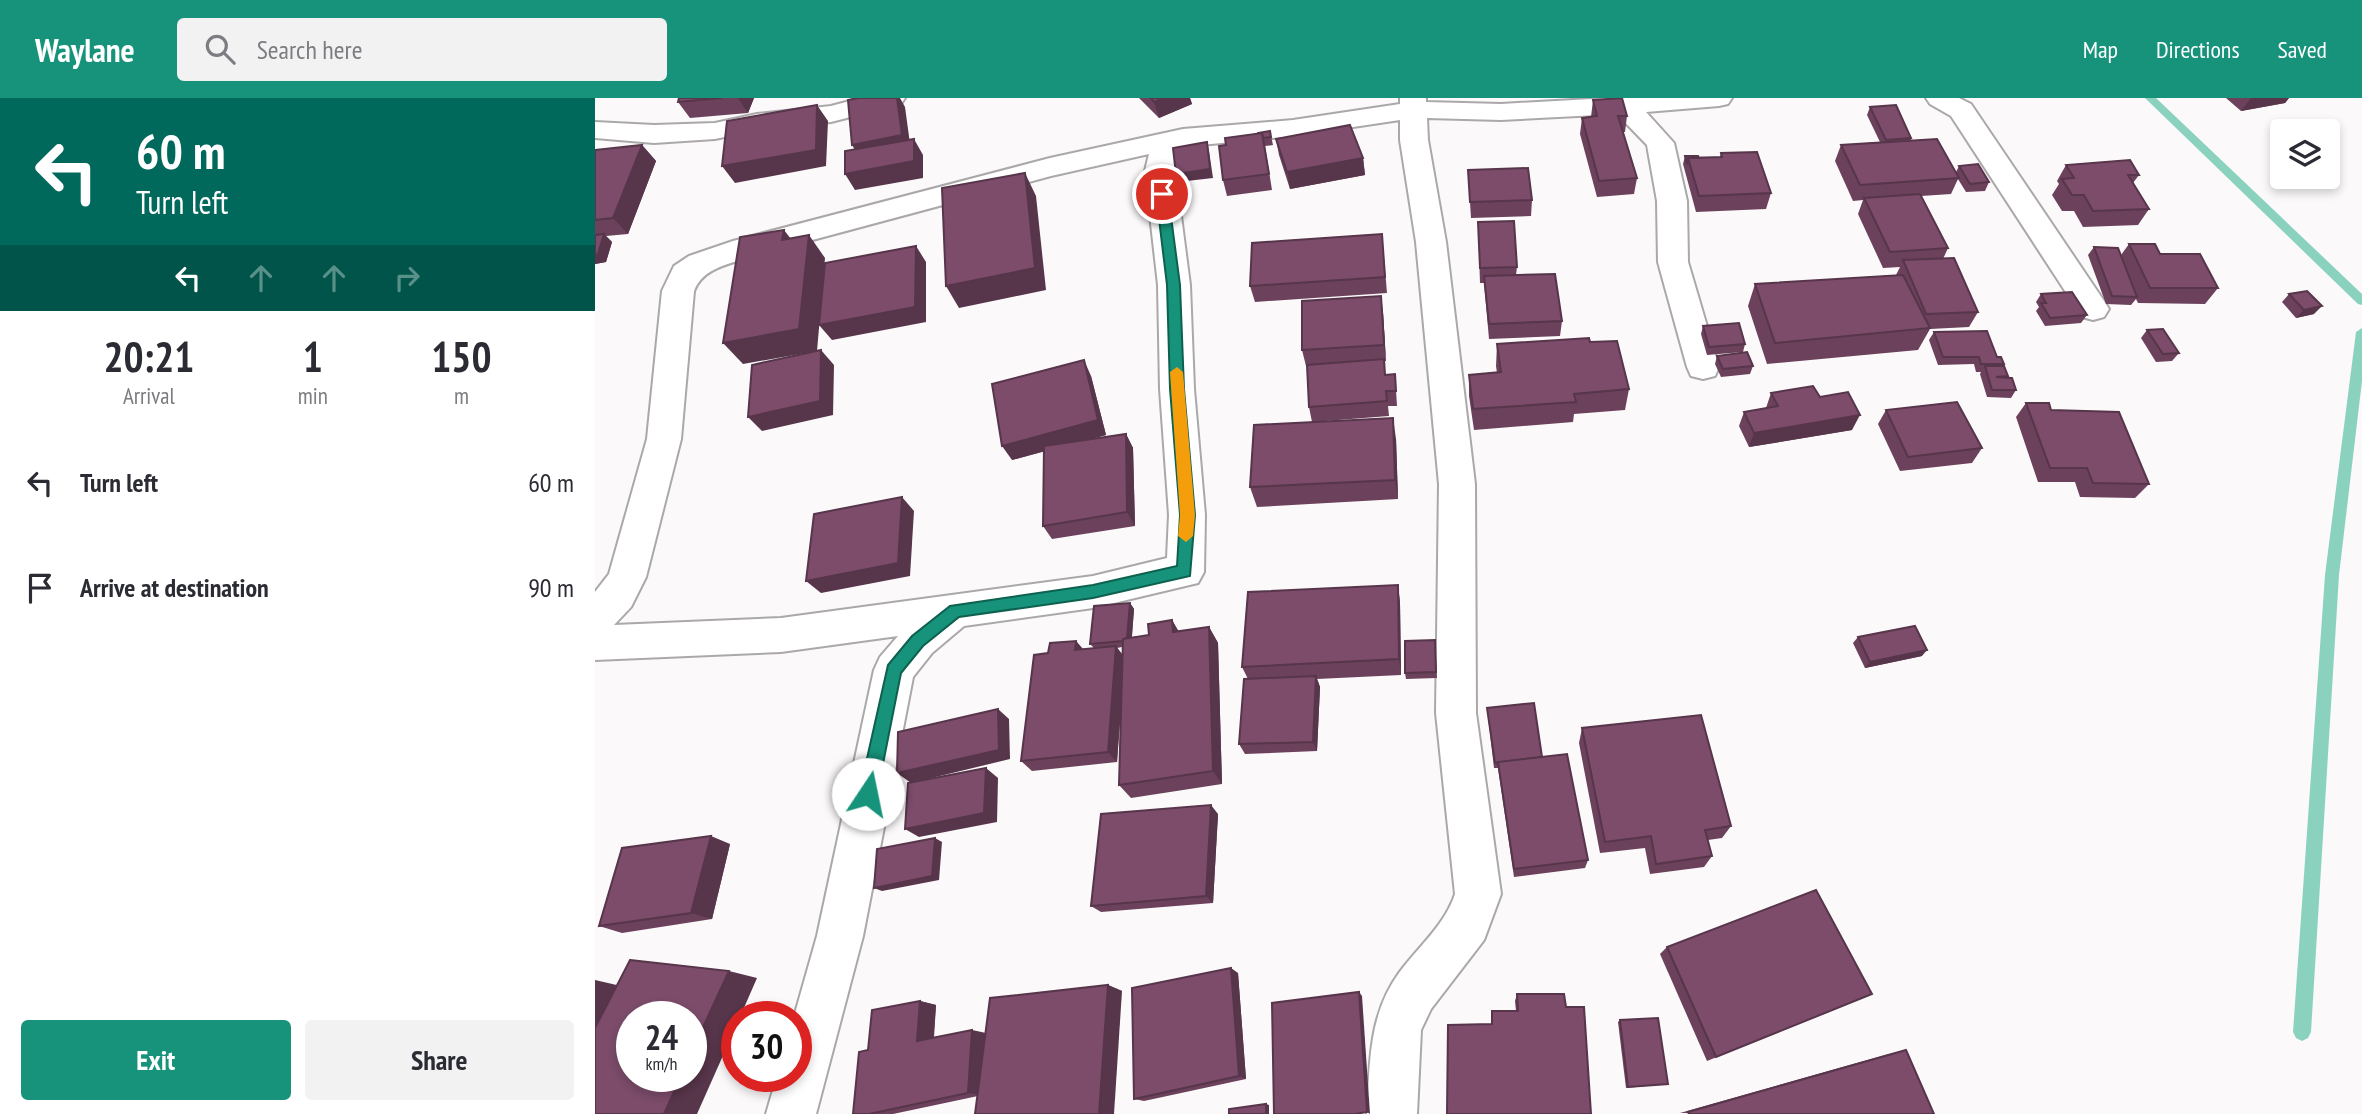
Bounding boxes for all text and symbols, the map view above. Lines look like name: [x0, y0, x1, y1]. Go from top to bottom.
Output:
search box: [177, 18, 667, 81]
text: Waylane: [35, 28, 135, 71]
icon: search: [201, 30, 239, 68]
text: Search here: [257, 33, 362, 66]
text: Map: [2083, 34, 2118, 65]
text: Directions: [2156, 34, 2240, 65]
text: Saved: [2278, 34, 2327, 65]
text: 60 m: [136, 119, 225, 183]
map controls: [2270, 119, 2340, 189]
button: layers: [2270, 119, 2340, 189]
icon: left: [21, 126, 112, 217]
pin: [1132, 164, 1192, 224]
icon: arrive: [1143, 175, 1181, 213]
text: Turn left: [136, 181, 228, 223]
icon: left: [169, 259, 207, 297]
icon: ahead: [242, 259, 280, 297]
icon: ahead: [315, 259, 353, 297]
icon: right: [388, 259, 426, 297]
text: 20:21: [103, 329, 194, 384]
text: 1: [303, 329, 323, 384]
text: 150: [431, 329, 492, 384]
text: Arrival: [123, 381, 175, 410]
text: min: [298, 381, 328, 410]
text: m: [454, 381, 469, 410]
icon: left: [21, 464, 59, 502]
text: Turn left: [80, 466, 158, 499]
text: 60 m: [528, 466, 574, 499]
icon: arrive: [21, 569, 59, 607]
text: Arrive at destination: [80, 571, 269, 604]
text: 90 m: [528, 571, 574, 604]
position arrow: [831, 757, 905, 831]
speed limit sign: 30: [721, 1001, 812, 1092]
text: 24: [645, 1014, 678, 1060]
button: Exit: [21, 1020, 291, 1100]
button: Share: [305, 1020, 574, 1100]
text: km/h: [646, 1052, 677, 1075]

